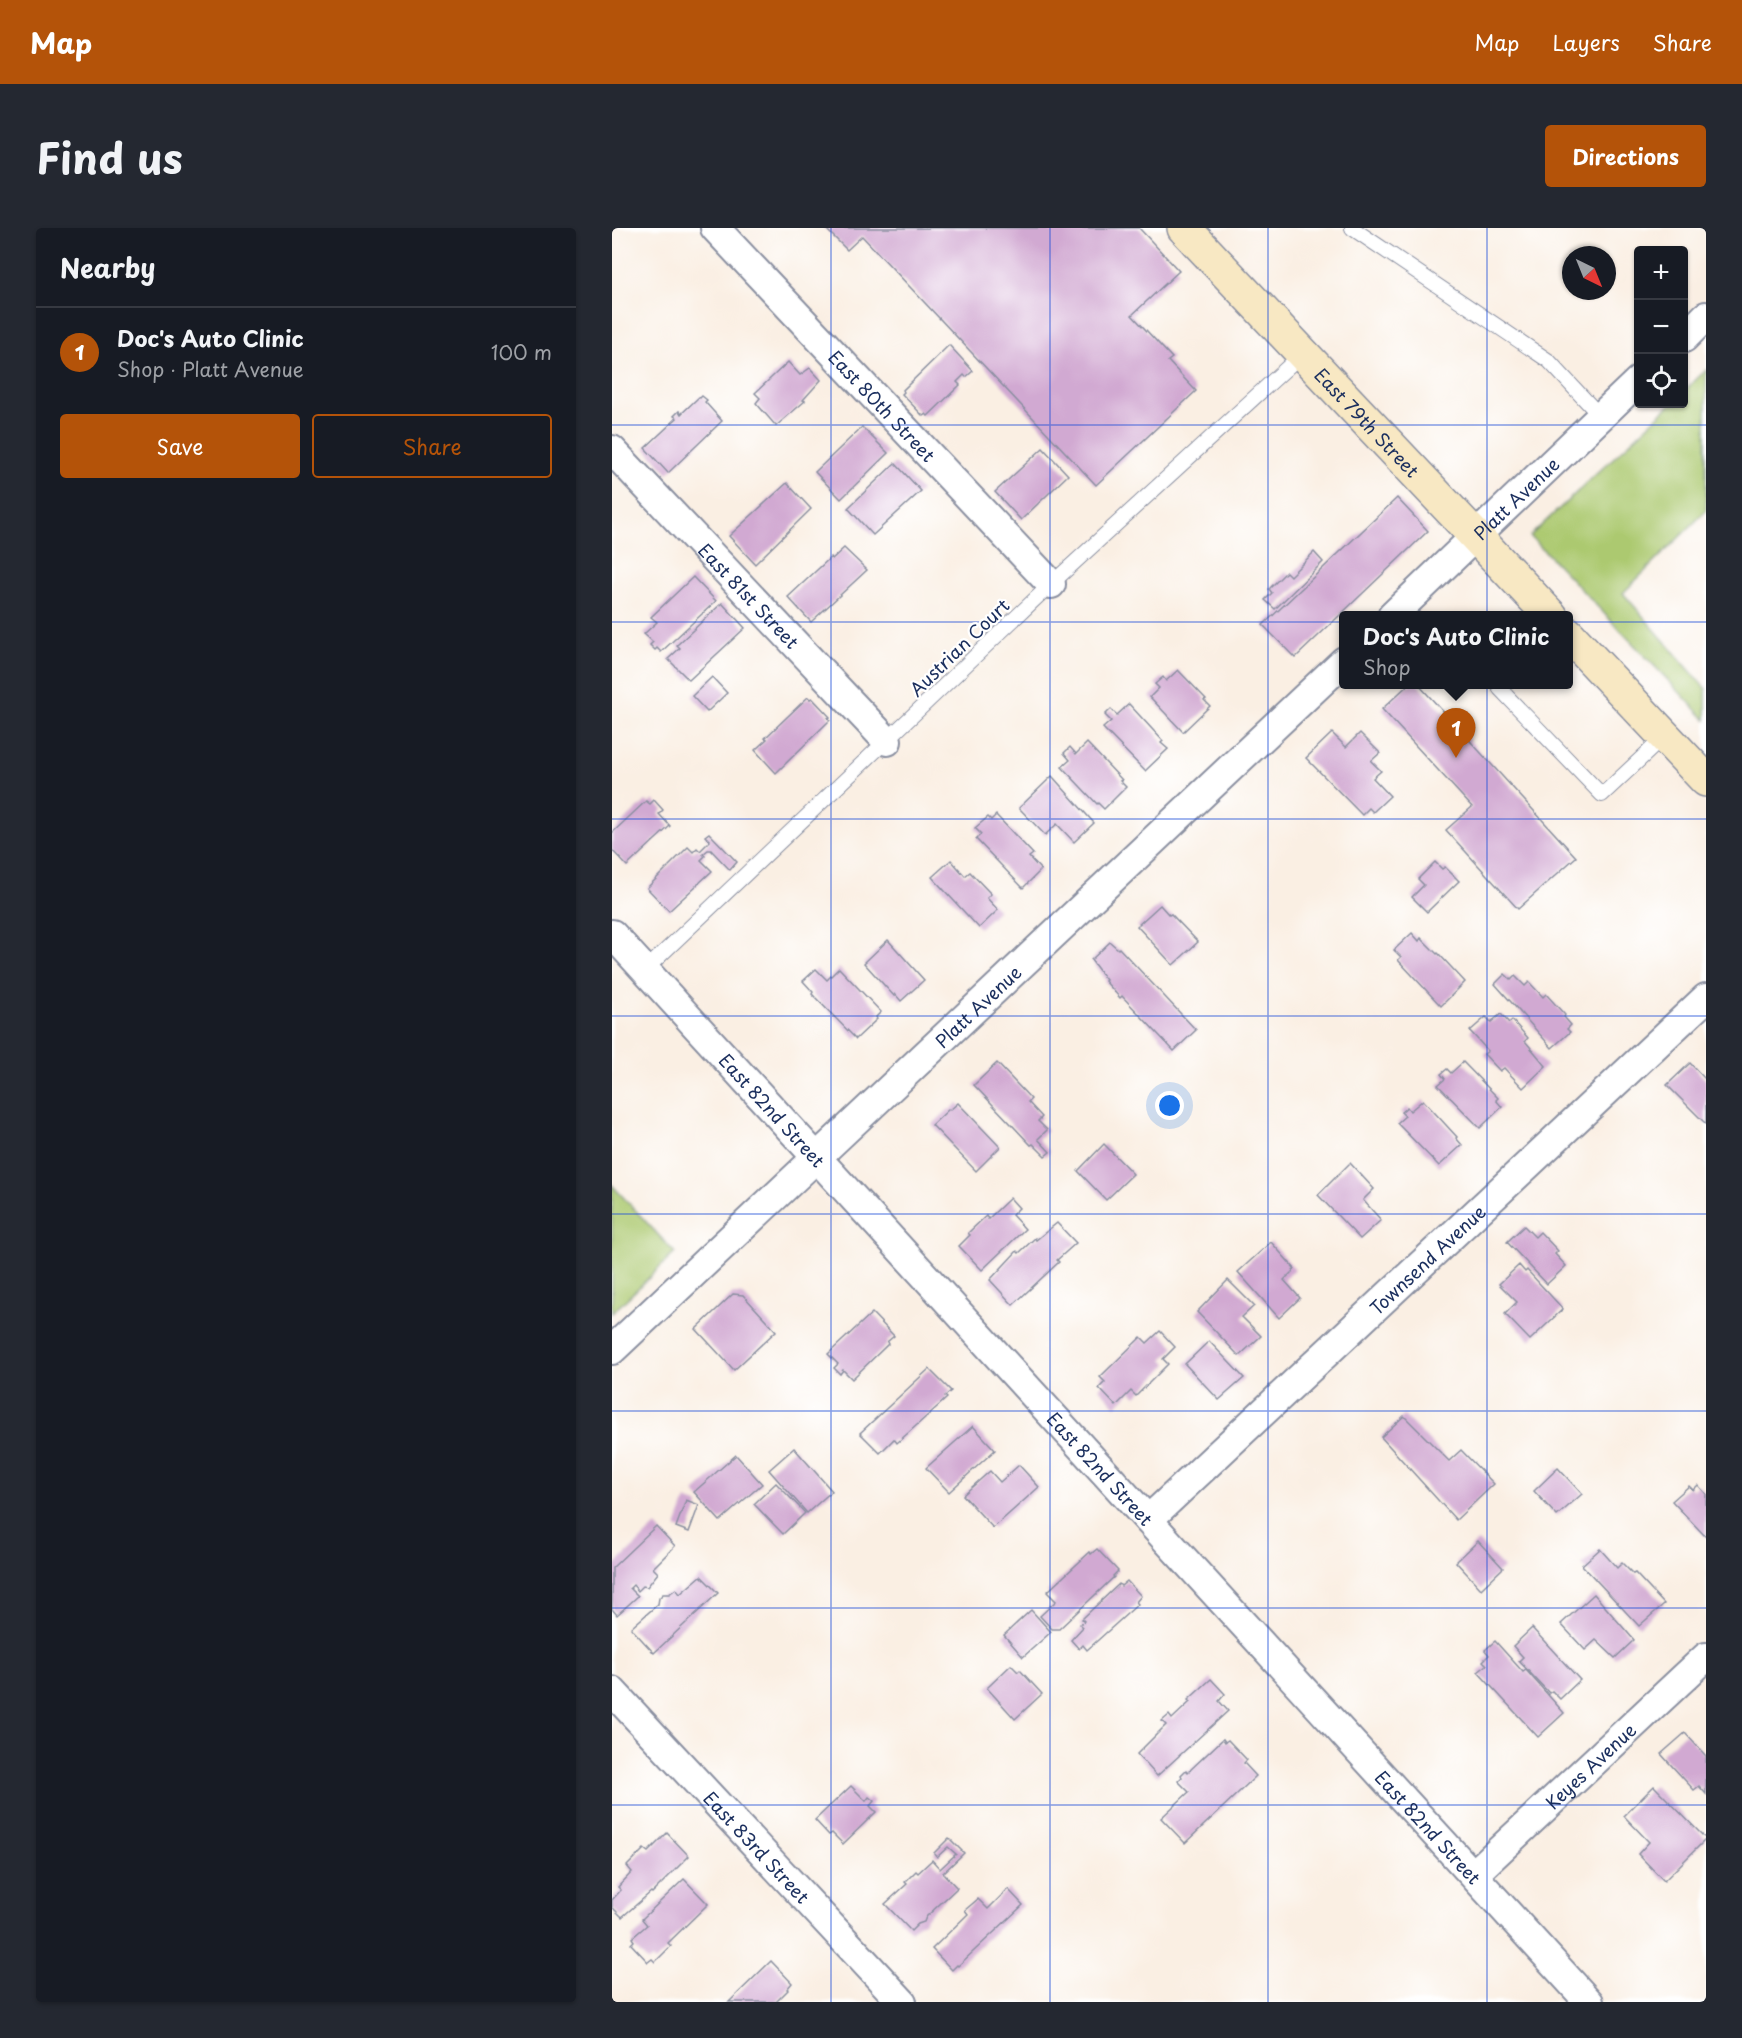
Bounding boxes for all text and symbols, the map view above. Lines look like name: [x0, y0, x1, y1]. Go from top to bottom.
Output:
text: Map: [30, 21, 92, 64]
text: Map: [1475, 26, 1519, 58]
text: Layers: [1552, 26, 1620, 58]
text: Share: [1653, 26, 1712, 58]
text: Find us: [36, 125, 183, 188]
button: Directions: [1545, 125, 1706, 187]
north arrow: [1562, 246, 1616, 300]
map controls: [1634, 246, 1688, 408]
button: +: [1634, 246, 1688, 300]
text: Nearby: [60, 248, 155, 287]
button: −: [1634, 300, 1688, 354]
text: Doc's Auto Clinic: [117, 321, 304, 354]
text: 1: [75, 337, 84, 367]
text: 100 m: [491, 337, 552, 367]
street label: East 80th Street: [823, 343, 942, 467]
text: Shop · Platt Avenue: [117, 354, 304, 384]
button: locate: [1634, 354, 1688, 408]
street label: East 79th Street: [1309, 361, 1426, 483]
button: Save: [60, 414, 300, 478]
button: Share: [312, 414, 552, 478]
street label: Platt Avenue: [1467, 450, 1565, 546]
street label: East 81st Street: [693, 537, 806, 654]
street label: Austrian Court: [903, 592, 1015, 702]
popup: [1339, 611, 1573, 689]
text: Doc's Auto Clinic: [1363, 619, 1549, 652]
text: Shop: [1363, 652, 1410, 682]
pin: 1: [1436, 708, 1476, 758]
street label: Platt Avenue: [928, 958, 1027, 1053]
street label: East 82nd Street: [713, 1047, 832, 1173]
your location: [1155, 1091, 1184, 1120]
street label: Townsend Avenue: [1363, 1198, 1491, 1320]
street label: East 82nd Street: [1041, 1405, 1160, 1531]
street label: Keyes Avenue: [1539, 1716, 1642, 1815]
street label: East 82nd Street: [1370, 1764, 1488, 1890]
street label: East 83rd Street: [698, 1785, 816, 1909]

